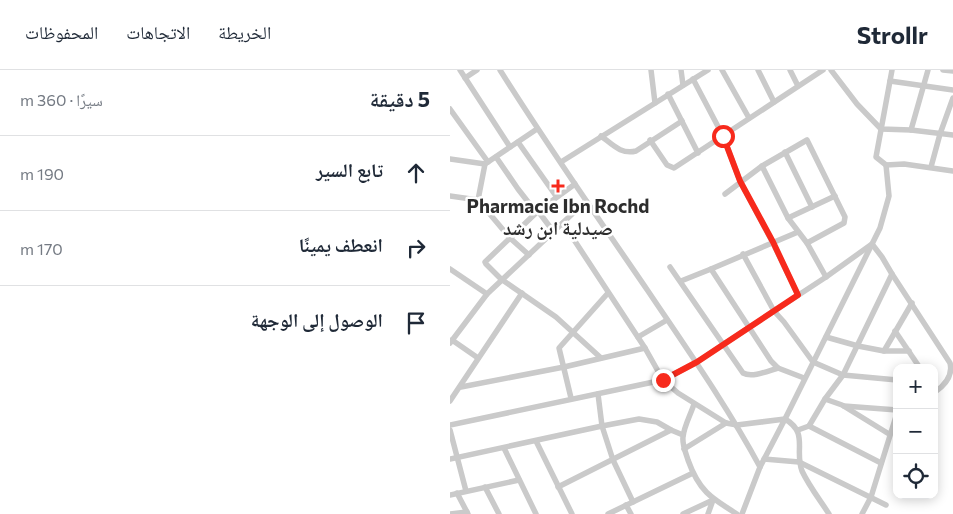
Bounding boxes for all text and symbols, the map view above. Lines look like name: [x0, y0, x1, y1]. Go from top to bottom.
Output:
text: Strollr: [857, 20, 928, 49]
text: المحفوظات: [25, 21, 98, 43]
text: الاتجاهات: [126, 21, 190, 43]
text: الخريطة: [218, 21, 271, 43]
text: 5 دقيقة: [370, 86, 430, 111]
text: سيرًا · 360 m: [20, 90, 103, 109]
route start: [712, 125, 735, 148]
text: تابع السير: [316, 158, 383, 181]
icon: ahead: [402, 159, 430, 187]
text: 190 m: [20, 164, 64, 183]
marker: Pharmacie Ibn Rochd صيدلية ابن رشد: [552, 180, 564, 192]
place label: Pharmacie Ibn Rochd صيدلية ابن رشد: [467, 194, 649, 240]
text: انعطف يمينًا: [299, 233, 383, 256]
icon: right: [402, 234, 430, 262]
text: 170 m: [20, 239, 63, 258]
text: الوصول إلى الوجهة: [251, 308, 383, 331]
icon: arrive: [402, 309, 430, 337]
map controls: [893, 364, 938, 499]
button: +: [893, 364, 938, 409]
route end: [652, 369, 675, 392]
button: −: [893, 409, 938, 454]
button: locate: [893, 454, 938, 499]

